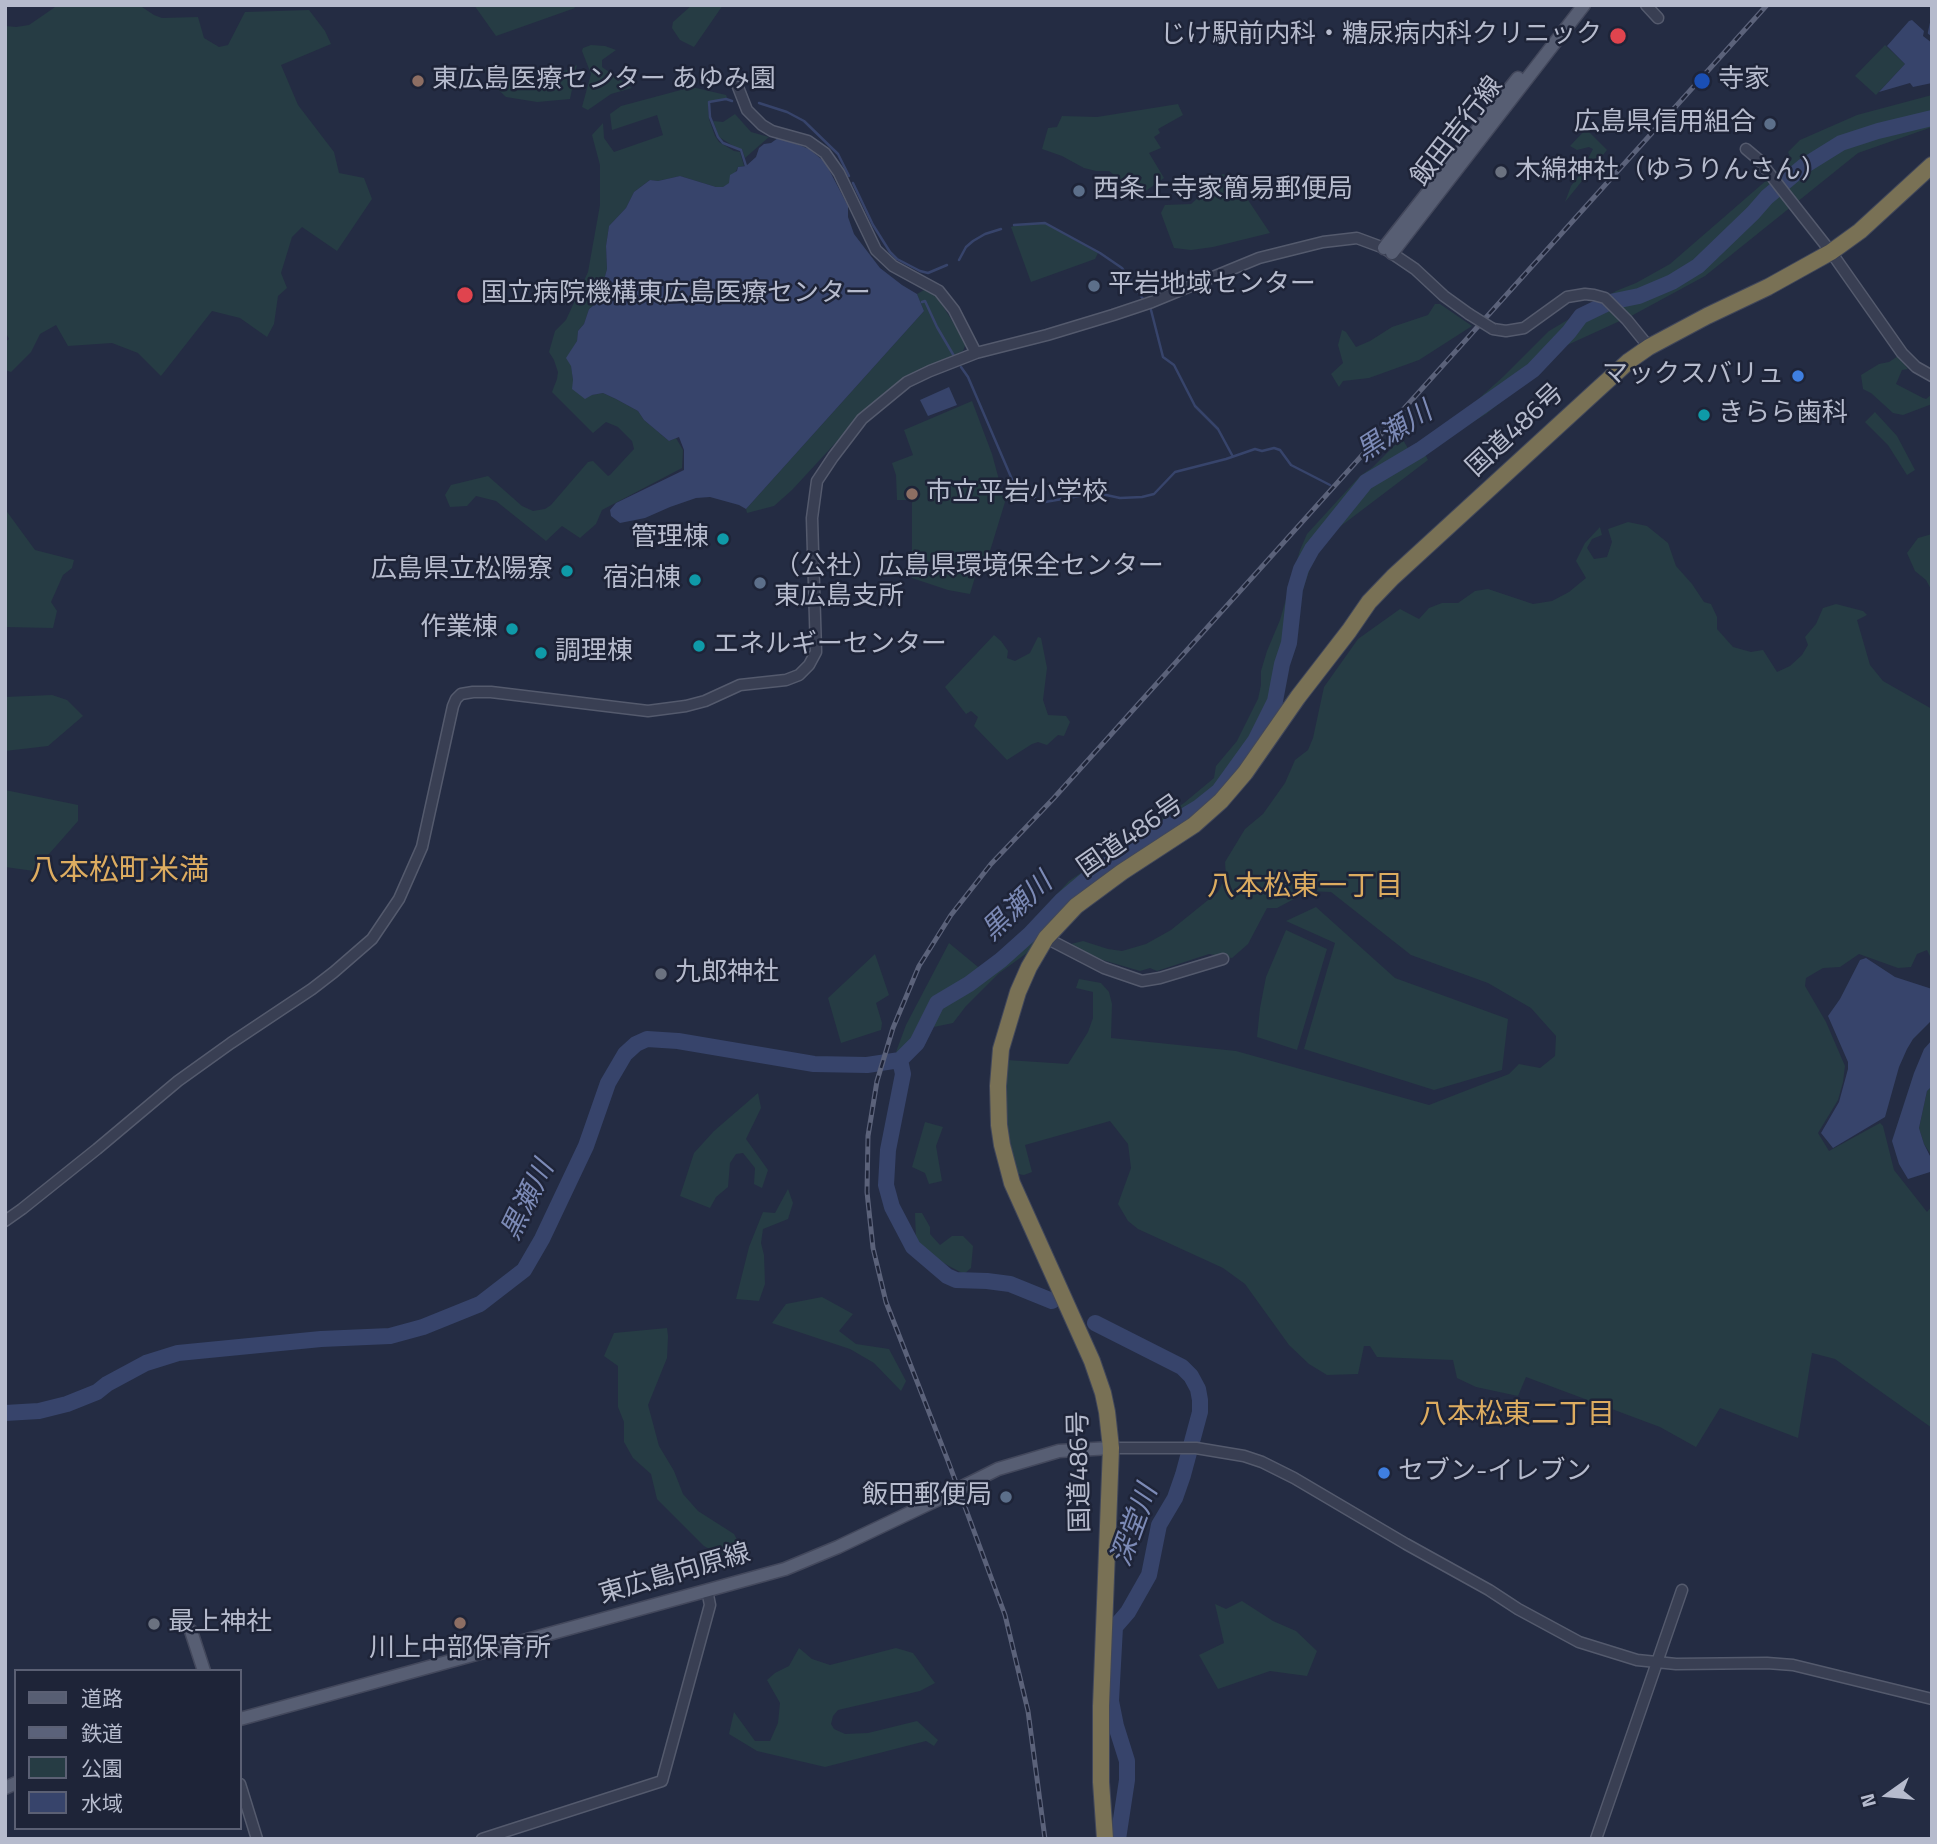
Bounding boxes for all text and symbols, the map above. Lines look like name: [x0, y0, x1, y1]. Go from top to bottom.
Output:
place label: じけ駅前内科・糖尿病内科クリニック: [1160, 20, 1602, 52]
marker: じけ駅前内科・糖尿病内科クリニック: [1608, 26, 1628, 46]
place label: 東広島医療センター あゆみ園: [432, 65, 776, 97]
place label: 寺家: [1718, 65, 1770, 97]
street label: 飯田吉行線: [1406, 71, 1510, 193]
marker: 寺家: [1692, 71, 1712, 91]
marker: 東広島医療センター あゆみ園: [410, 73, 426, 89]
place label: 広島県信用組合: [1574, 108, 1756, 140]
marker: 広島県信用組合: [1762, 116, 1778, 132]
place label: 木綿神社（ゆうりんさん）: [1515, 156, 1827, 188]
marker: 木綿神社（ゆうりんさん）: [1493, 164, 1509, 180]
place label: 西条上寺家簡易郵便局: [1093, 175, 1353, 207]
marker: 西条上寺家簡易郵便局: [1071, 183, 1087, 199]
place label: 平岩地域センター: [1108, 270, 1316, 302]
marker: 平岩地域センター: [1086, 278, 1102, 294]
place label: 国立病院機構東広島医療センター: [481, 279, 871, 311]
marker: 国立病院機構東広島医療センター: [455, 285, 475, 305]
place label: マックスバリュ: [1602, 360, 1784, 392]
marker: マックスバリュ: [1790, 368, 1806, 384]
street label: 国道486号: [1461, 378, 1571, 484]
water label: 黒瀬川: [1351, 396, 1439, 470]
place label: きらら歯科: [1718, 399, 1848, 431]
marker: きらら歯科: [1696, 407, 1712, 423]
place label: 市立平岩小学校: [926, 478, 1108, 510]
marker: 市立平岩小学校: [904, 486, 920, 502]
place label: 管理棟: [631, 523, 709, 555]
marker: 管理棟: [715, 531, 731, 547]
place label: （公社）広島県環境保全センター 東広島支所: [774, 552, 1164, 614]
place label: 広島県立松陽寮: [371, 555, 553, 587]
marker: 広島県立松陽寮: [559, 563, 575, 579]
place label: 宿泊棟: [603, 564, 681, 596]
marker: 宿泊棟: [687, 572, 703, 588]
marker: （公社）広島県環境保全センター 東広島支所: [752, 575, 768, 591]
place label: 作業棟: [420, 613, 498, 645]
marker: 作業棟: [504, 621, 520, 637]
place label: エネルギーセンター: [713, 630, 947, 662]
place label: 調理棟: [555, 637, 633, 669]
marker: エネルギーセンター: [691, 638, 707, 654]
marker: 調理棟: [533, 645, 549, 661]
street label: 国道486号: [1072, 789, 1190, 885]
district label: 八本松町米満: [29, 855, 209, 891]
water label: 黒瀬川: [976, 867, 1060, 949]
district label: 八本松東一丁目: [1207, 871, 1403, 905]
place label: 九郎神社: [675, 958, 779, 990]
marker: 九郎神社: [653, 966, 669, 982]
water label: 黒瀬川: [495, 1156, 563, 1246]
district label: 八本松東二丁目: [1419, 1399, 1615, 1433]
street label: 国道486号: [1064, 1411, 1098, 1533]
place label: セブン-イレブン: [1398, 1457, 1591, 1489]
marker: セブン-イレブン: [1376, 1465, 1392, 1481]
place label: 飯田郵便局: [862, 1481, 992, 1513]
water label: 深堂川: [1106, 1481, 1166, 1571]
marker: 飯田郵便局: [998, 1489, 1014, 1505]
street label: 東広島向原線: [596, 1539, 754, 1611]
place label: 最上神社: [168, 1608, 272, 1640]
marker: 川上中部保育所: [452, 1615, 468, 1631]
marker: 最上神社: [146, 1616, 162, 1632]
place label: 川上中部保育所: [369, 1634, 551, 1666]
legend: [14, 1669, 242, 1830]
text: 道路: [81, 1682, 123, 1714]
text: 鉄道: [81, 1717, 123, 1749]
text: 公園: [81, 1752, 123, 1784]
north arrow: [1853, 1760, 1923, 1830]
text: 水域: [81, 1787, 123, 1819]
text: N: [1852, 1790, 1883, 1811]

